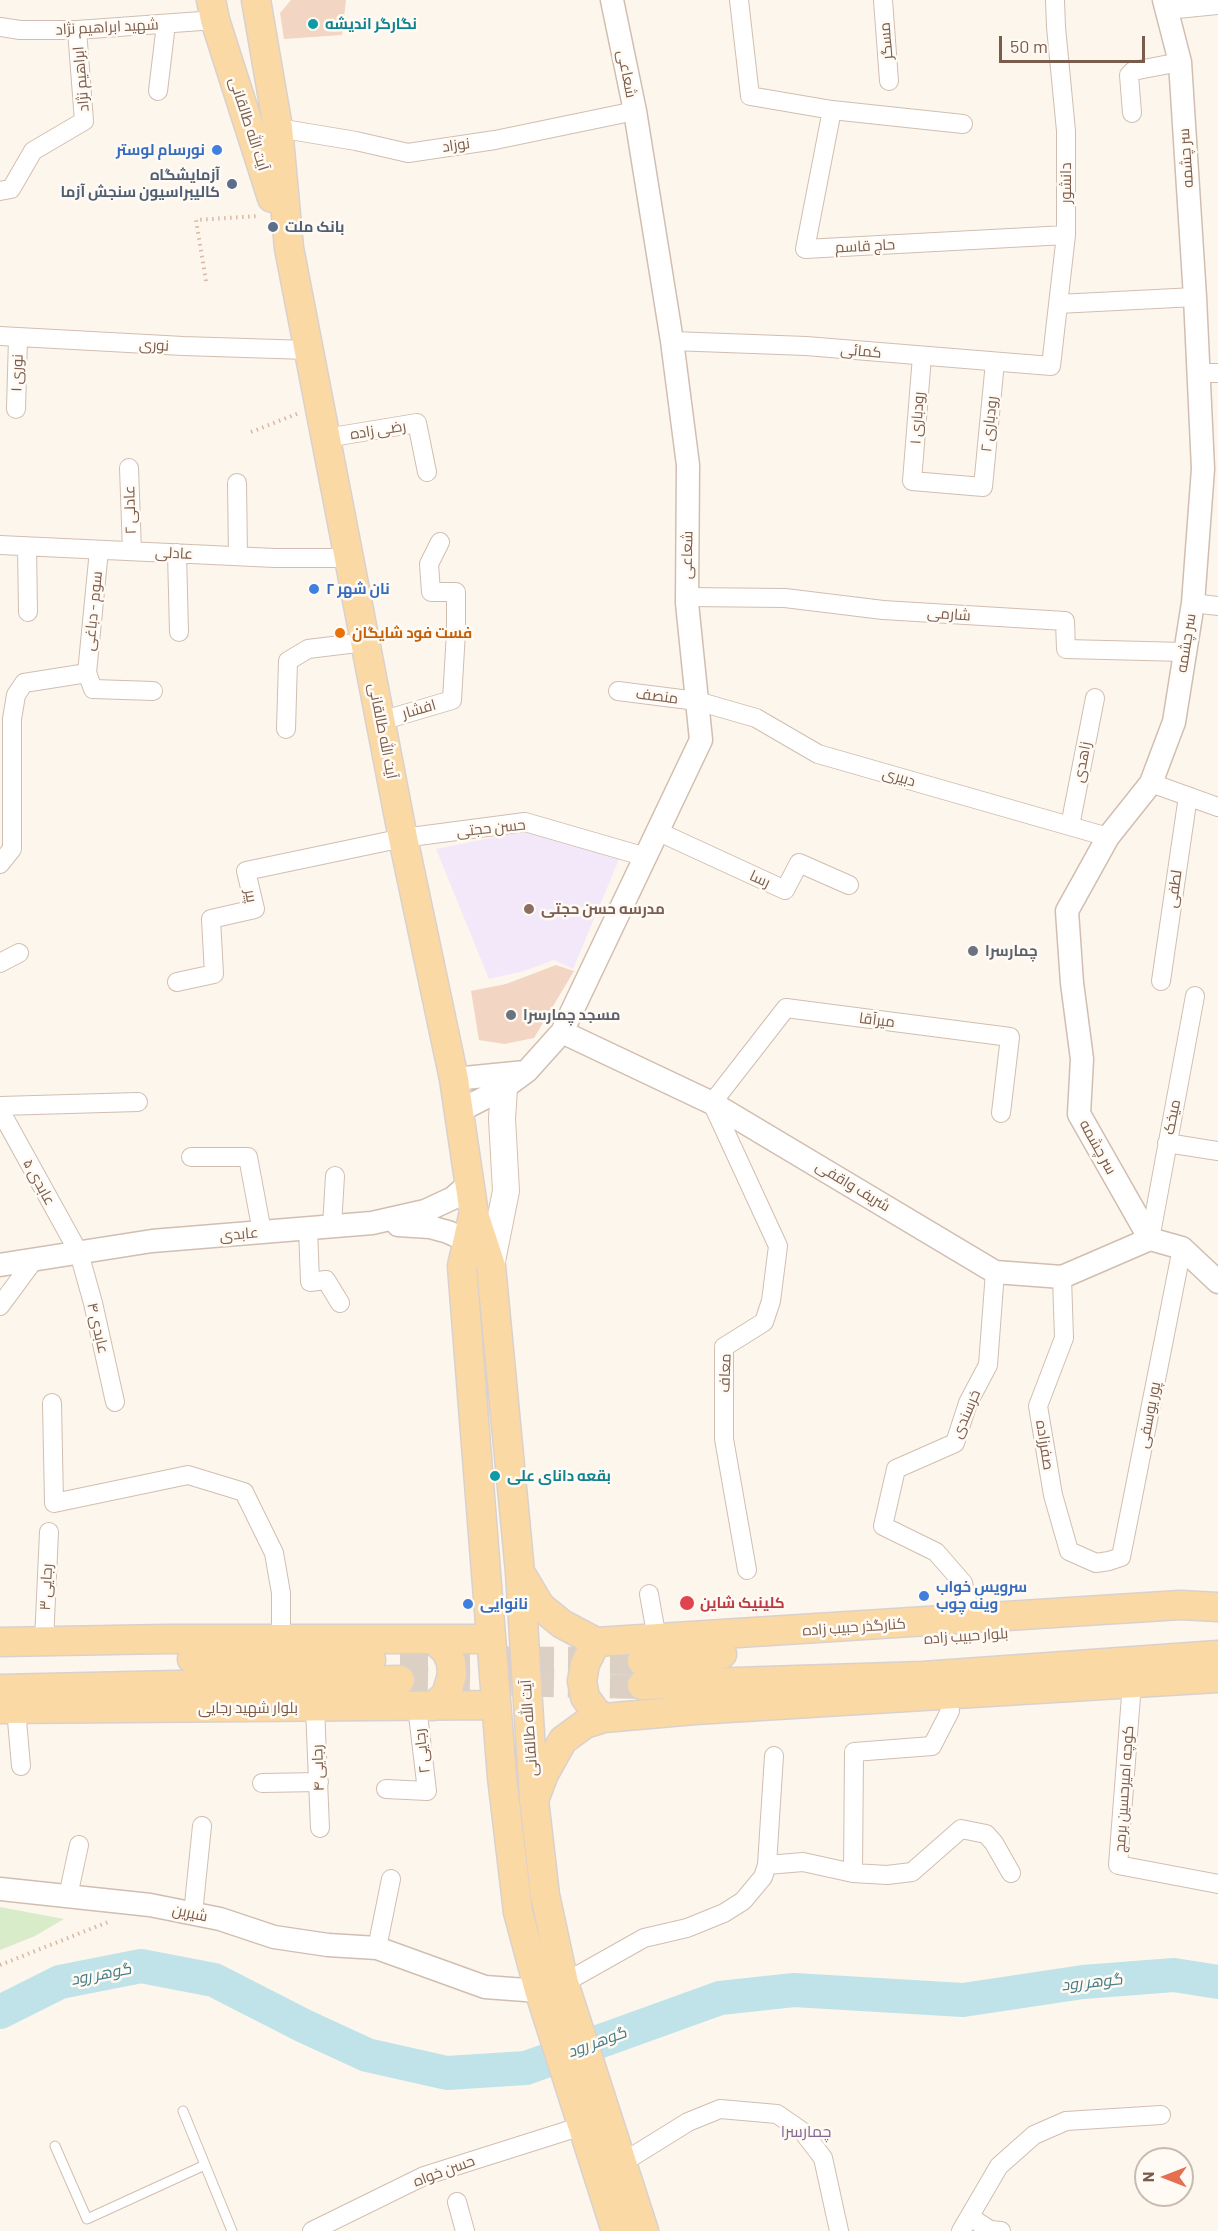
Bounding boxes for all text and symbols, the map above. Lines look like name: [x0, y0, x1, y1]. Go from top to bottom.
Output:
street label: شهید ابراهیم نژاد: [55, 15, 159, 39]
place label: نگارگر اندیشه: [325, 15, 417, 33]
marker: نگارگر اندیشه: [306, 17, 320, 31]
street label: مسگر: [875, 21, 897, 61]
scale bar: [1002, 24, 1148, 62]
text: 50 m: [1010, 35, 1048, 57]
street label: ابراهیم نژاد: [69, 46, 93, 112]
street label: شعاعی: [614, 48, 640, 100]
street label: آیت الله طالقانی: [225, 75, 273, 173]
street label: سر چشمه: [1175, 128, 1197, 188]
street label: نوزاد: [441, 134, 471, 156]
place label: نورسام لوستر: [116, 141, 205, 159]
marker: نورسام لوستر: [210, 143, 224, 157]
street label: دانشور: [1057, 163, 1075, 203]
place label: آزمایشگاه کالیبراسیون سنجش آزما: [61, 166, 220, 201]
marker: آزمایشگاه کالیبراسیون سنجش آزما: [225, 177, 239, 191]
place label: بانک ملت: [285, 218, 344, 236]
marker: بانک ملت: [266, 220, 280, 234]
street label: حاج قاسم: [834, 235, 896, 257]
street label: نوری: [139, 335, 169, 355]
street label: کمائی: [840, 340, 882, 362]
street label: نوری ۱: [7, 354, 27, 392]
street label: رودباری ۱: [906, 391, 928, 445]
street label: رودباری ۲: [977, 395, 1001, 453]
street label: رضی زاده: [349, 417, 407, 443]
street label: عادلی ۲: [120, 485, 140, 535]
street label: شعاعی: [678, 531, 696, 579]
street label: عادلی: [155, 543, 193, 563]
street label: سوم - دباغی: [80, 570, 106, 652]
place label: نان شهر ۲: [326, 580, 390, 598]
marker: نان شهر ۲: [307, 582, 321, 596]
street label: شارمی: [927, 603, 971, 625]
street label: سر چشمه: [1172, 612, 1200, 674]
place label: فست فود شایگان: [352, 624, 472, 642]
marker: فست فود شایگان: [333, 626, 347, 640]
street label: آیت الله طالقانی: [365, 682, 401, 780]
street label: منصف: [635, 684, 679, 708]
street label: افشار: [400, 696, 438, 722]
street label: زاهدی: [1069, 740, 1095, 784]
street label: دبیری: [880, 764, 918, 790]
street label: حسن حجتی: [456, 815, 526, 841]
street label: رسا: [747, 866, 773, 892]
street label: لطفی: [1162, 869, 1186, 909]
street label: پیر: [241, 888, 261, 904]
place label: مدرسه حسن حجتی: [541, 900, 665, 918]
marker: مدرسه حسن حجتی: [522, 902, 536, 916]
place label: چمارسرا: [985, 942, 1038, 960]
marker: چمارسرا: [966, 944, 980, 958]
place label: مسجد چمارسرا: [523, 1006, 620, 1024]
marker: مسجد چمارسرا: [504, 1008, 518, 1022]
street label: میرآقا: [858, 1009, 896, 1031]
street label: میخک: [1160, 1098, 1184, 1136]
street label: سر چشمه: [1076, 1117, 1120, 1177]
street label: عابدی ۵: [19, 1156, 59, 1208]
street label: شریف واقفی: [813, 1157, 893, 1215]
street label: عابدی: [219, 1223, 259, 1245]
street label: عابدی ۴: [83, 1301, 113, 1355]
street label: معاف: [715, 1353, 735, 1393]
street label: پور یوسفی: [1134, 1380, 1164, 1450]
street label: خرسندی: [948, 1387, 984, 1441]
street label: صفرزاده: [1032, 1419, 1058, 1471]
place label: بقعه دانای علی: [507, 1467, 611, 1485]
marker: بقعه دانای علی: [488, 1469, 502, 1483]
street label: رجایی ۳: [36, 1563, 56, 1611]
place label: سرویس خواب وینه چوب: [936, 1578, 1027, 1613]
marker: سرویس خواب وینه چوب: [917, 1589, 931, 1603]
marker: کلینیک شاین: [678, 1594, 696, 1612]
place label: کلینیک شاین: [700, 1594, 785, 1612]
place label: نانوایی: [480, 1595, 528, 1613]
marker: نانوایی: [461, 1597, 475, 1611]
street label: کنارگذر حبیب زاده: [802, 1614, 906, 1640]
street label: بلوار حبیب زاده: [923, 1624, 1009, 1648]
street label: آیت الله طالقانی: [517, 1679, 541, 1777]
street label: بلوار شهید رجایی: [198, 1699, 298, 1717]
street label: کوچه امیرحسین برمچ: [1111, 1725, 1137, 1853]
street label: رجایی ۲: [410, 1728, 434, 1774]
street label: رجایی ۴: [308, 1744, 328, 1792]
street label: شیرین: [171, 1900, 209, 1926]
water label: گوهر رود: [69, 1959, 133, 1989]
water label: گوهر رود: [1060, 1969, 1124, 1995]
water label: گوهر رود: [565, 2022, 629, 2062]
district label: چمارسرا: [781, 2122, 831, 2142]
north arrow: [1134, 2147, 1194, 2207]
street label: حسن خواه: [411, 2152, 477, 2190]
text: N: [1138, 2172, 1157, 2182]

